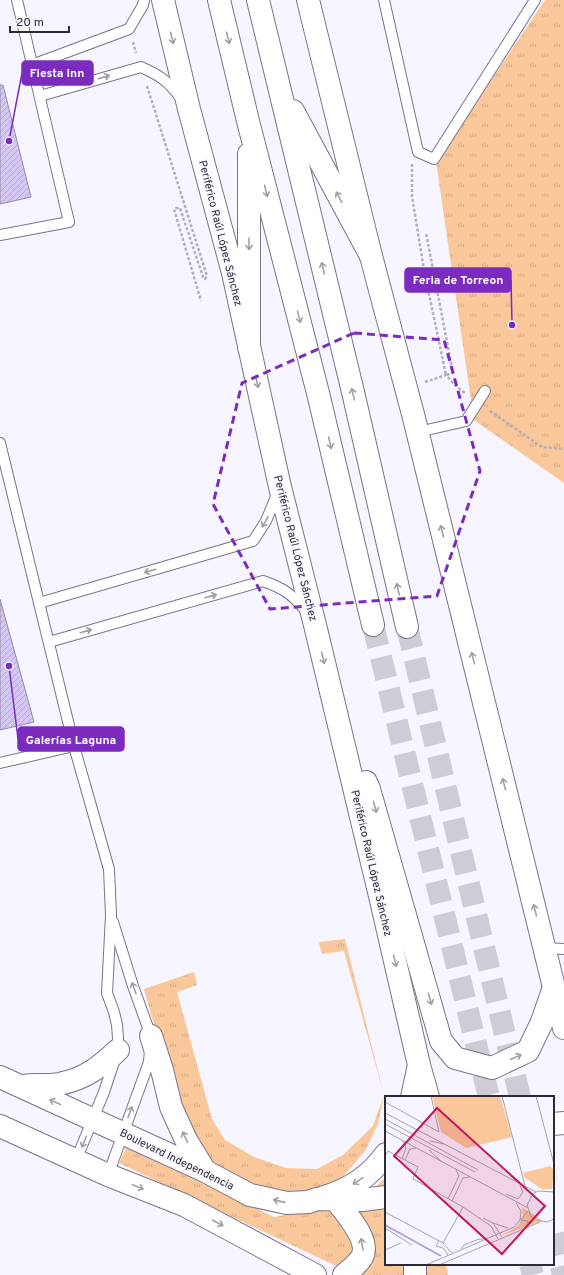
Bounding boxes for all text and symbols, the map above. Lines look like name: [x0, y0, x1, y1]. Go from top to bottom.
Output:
scale bar: [10, 8, 69, 34]
text: 20 m: [16, 15, 44, 31]
one-way arrow: [169, 31, 176, 44]
one-way arrow: [225, 31, 233, 44]
callout: Fiesta Inn: [22, 61, 93, 85]
text: Fiesta Inn: [30, 66, 84, 82]
one-way arrow: [97, 73, 110, 81]
street label: Periférico Raúl López Sánchez: [195, 159, 245, 308]
one-way arrow: [263, 184, 271, 197]
one-way arrow: [335, 191, 343, 203]
one-way arrow: [245, 237, 253, 250]
one-way arrow: [319, 262, 327, 275]
callout: Feria de Torreon: [405, 268, 511, 292]
text: Feria de Torreon: [413, 273, 503, 289]
one-way arrow: [295, 310, 303, 323]
one-way arrow: [253, 375, 261, 388]
one-way arrow: [349, 388, 357, 401]
one-way arrow: [327, 437, 335, 450]
street label: Periférico Raúl López Sánchez: [270, 474, 320, 623]
one-way arrow: [260, 516, 268, 528]
one-way arrow: [438, 525, 445, 538]
one-way arrow: [143, 568, 156, 575]
one-way arrow: [394, 583, 402, 596]
one-way arrow: [205, 592, 218, 599]
one-way arrow: [79, 627, 92, 634]
one-way arrow: [319, 651, 327, 664]
one-way arrow: [468, 651, 476, 664]
callout: Galerías Laguna: [18, 727, 124, 751]
text: Galerías Laguna: [26, 733, 116, 749]
one-way arrow: [500, 778, 507, 791]
street label: Periférico Raúl López Sánchez: [347, 789, 395, 938]
one-way arrow: [371, 800, 379, 813]
one-way arrow: [531, 904, 538, 917]
one-way arrow: [392, 954, 400, 967]
one-way arrow: [129, 982, 137, 994]
one-way arrow: [426, 992, 434, 1005]
one-way arrow: [509, 1053, 521, 1060]
inset map: [385, 1096, 554, 1265]
one-way arrow: [49, 1098, 61, 1106]
one-way arrow: [127, 1106, 135, 1118]
street label: Boulevard Independencia: [117, 1126, 236, 1194]
one-way arrow: [181, 1132, 188, 1144]
one-way arrow: [79, 1136, 87, 1148]
one-way arrow: [353, 1177, 364, 1185]
one-way arrow: [132, 1183, 144, 1191]
one-way arrow: [273, 1197, 286, 1205]
one-way arrow: [212, 1220, 224, 1228]
one-way arrow: [358, 1237, 366, 1250]

